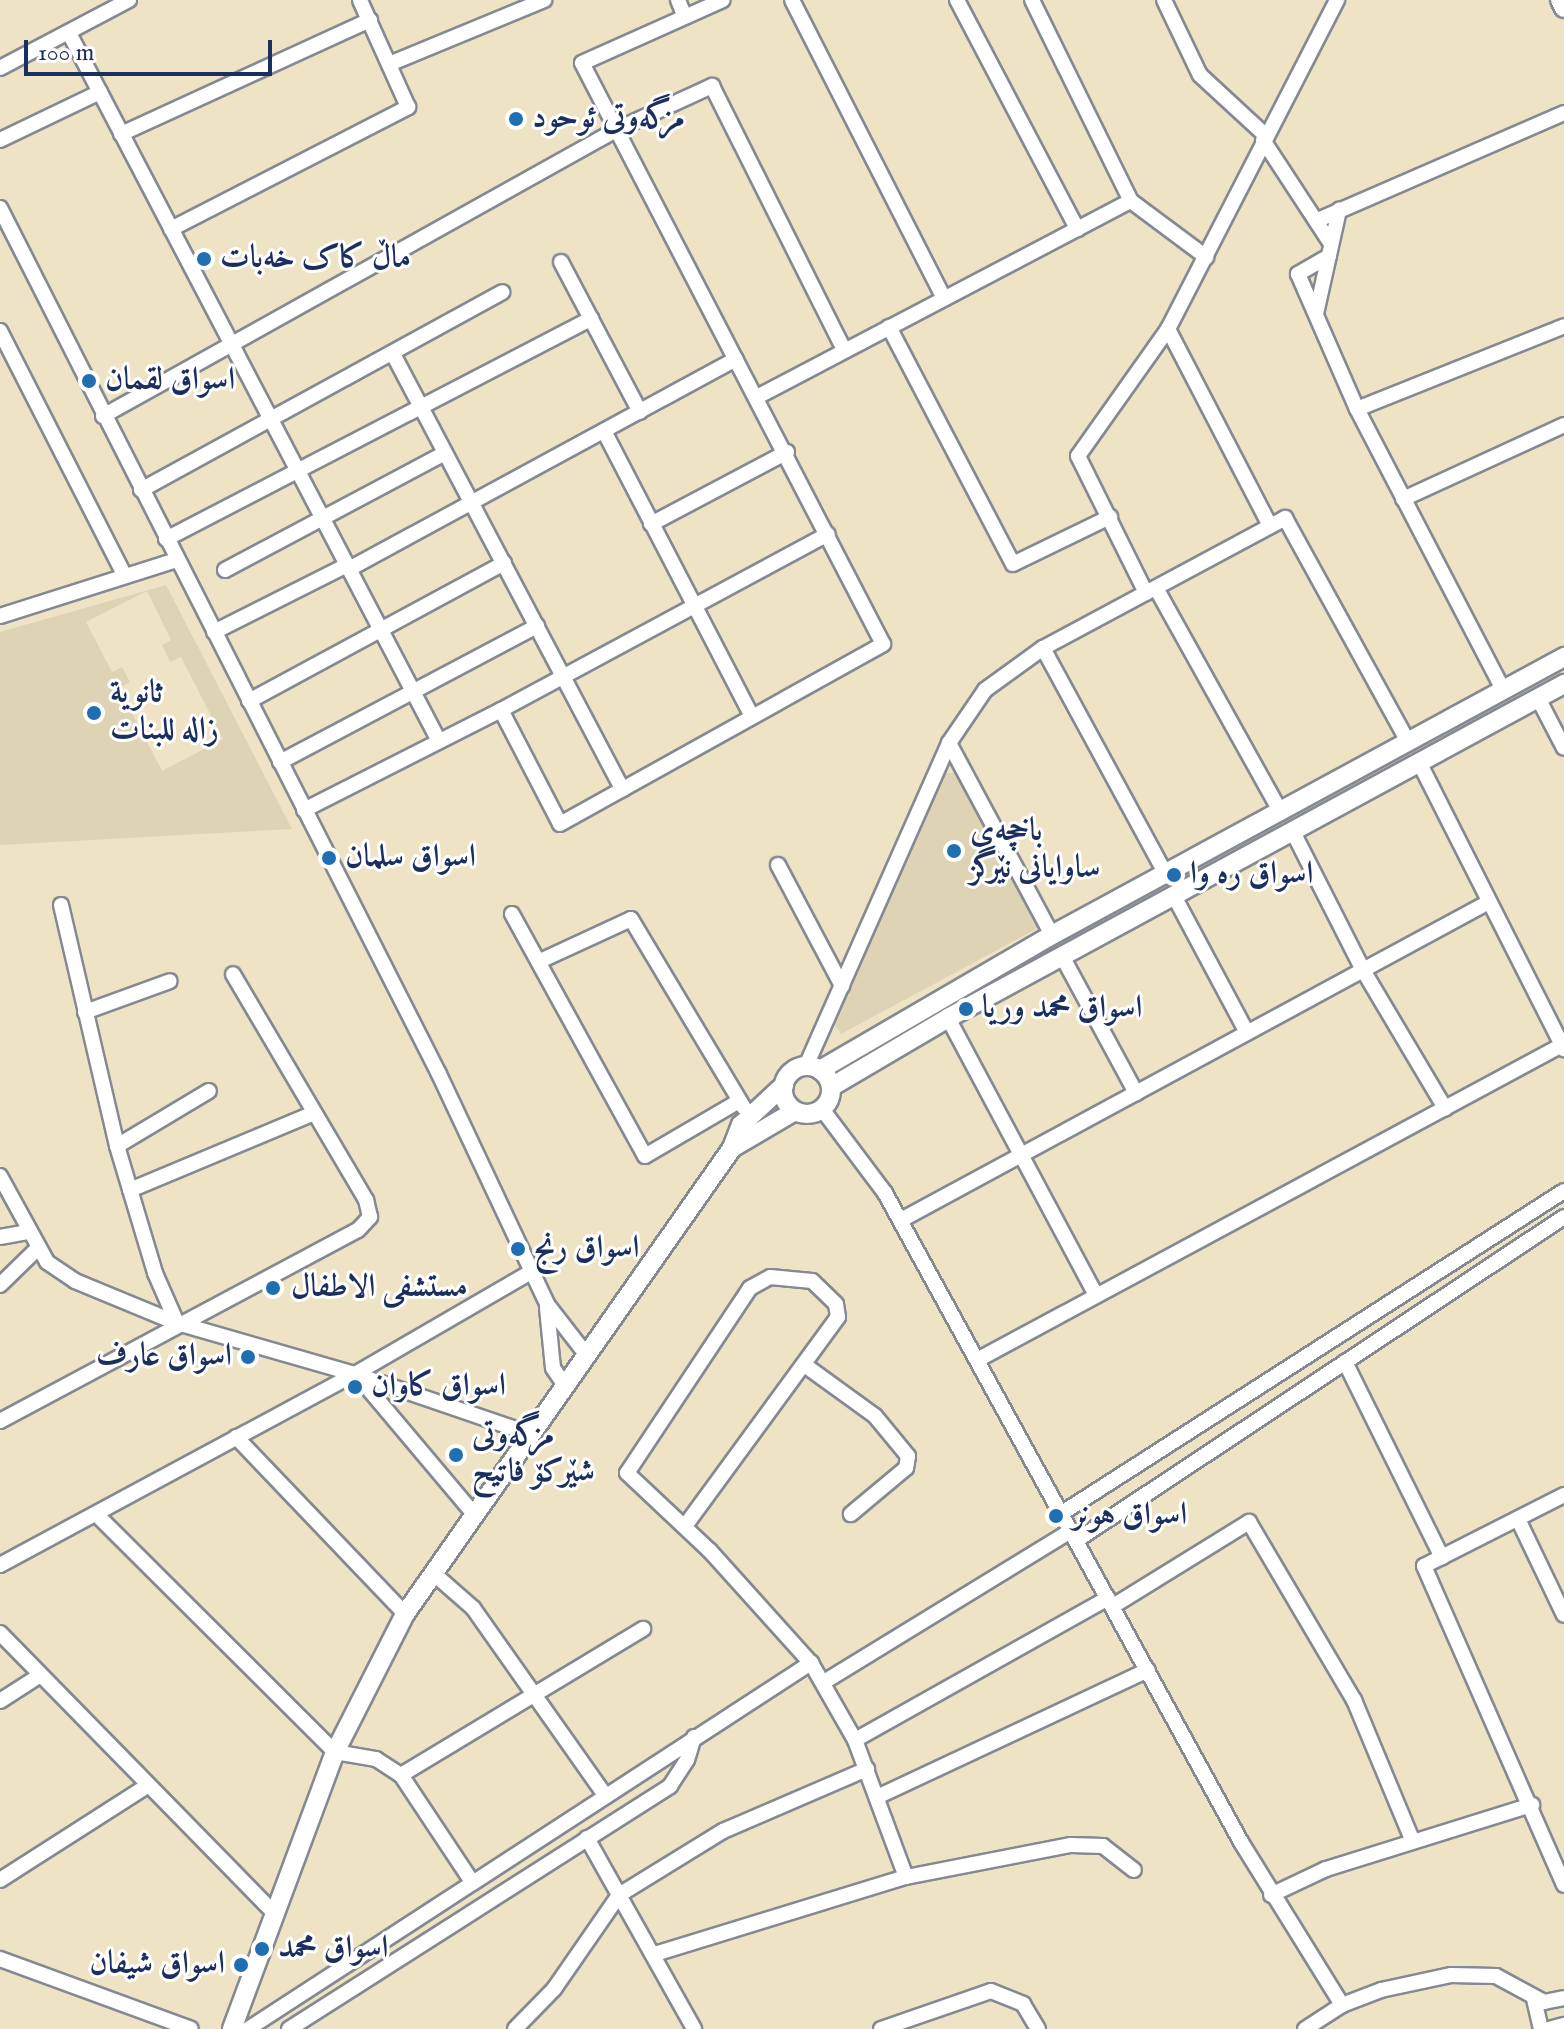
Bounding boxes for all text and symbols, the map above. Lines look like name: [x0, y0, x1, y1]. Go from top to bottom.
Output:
scale bar: [28, 24, 276, 74]
text: 100 m: [38, 38, 94, 69]
place label: مزگەوتی ئوحود: [532, 100, 685, 138]
marker: مزگەوتی ئوحود: [507, 110, 525, 128]
place label: ماڵ کاک خەبات: [220, 240, 411, 278]
marker: ماڵ کاک خەبات: [195, 250, 213, 268]
place label: اسواق لقمان: [105, 362, 235, 400]
marker: اسواق لقمان: [80, 372, 98, 390]
place label: ثانوية زاله للبنات: [110, 676, 219, 751]
marker: ثانوية زاله للبنات: [85, 704, 103, 722]
place label: باخچەی ساوایانی نێرگز: [970, 814, 1100, 889]
place label: اسواق سلمان: [345, 839, 476, 877]
marker: باخچەی ساوایانی نێرگز: [945, 842, 963, 860]
marker: اسواق سلمان: [320, 849, 338, 867]
place label: اسواق ره وا: [1190, 856, 1313, 894]
marker: اسواق ره وا: [1165, 866, 1183, 884]
place label: اسواق محمد وريا: [982, 990, 1142, 1028]
marker: اسواق محمد وريا: [957, 1000, 975, 1018]
place label: اسواق رنج: [534, 1230, 640, 1268]
marker: اسواق رنج: [509, 1240, 527, 1258]
place label: مستشفى الاطفال: [291, 1269, 468, 1307]
marker: مستشفى الاطفال: [262, 1277, 284, 1299]
place label: اسواق عارف: [96, 1338, 232, 1376]
marker: اسواق عارف: [239, 1348, 257, 1366]
place label: اسواق كاوان: [371, 1368, 506, 1406]
marker: اسواق كاوان: [346, 1378, 364, 1396]
place label: مزگەوتی شێرکۆ فاتیح: [472, 1418, 595, 1493]
marker: مزگەوتی شێرکۆ فاتیح: [447, 1446, 465, 1464]
place label: اسواق هونر: [1072, 1497, 1187, 1535]
marker: اسواق هونر: [1047, 1507, 1065, 1525]
place label: اسواق محمد: [278, 1930, 389, 1968]
marker: اسواق محمد: [253, 1940, 271, 1958]
place label: اسواق شيفان: [89, 1946, 225, 1984]
marker: اسواق شيفان: [232, 1956, 250, 1974]

